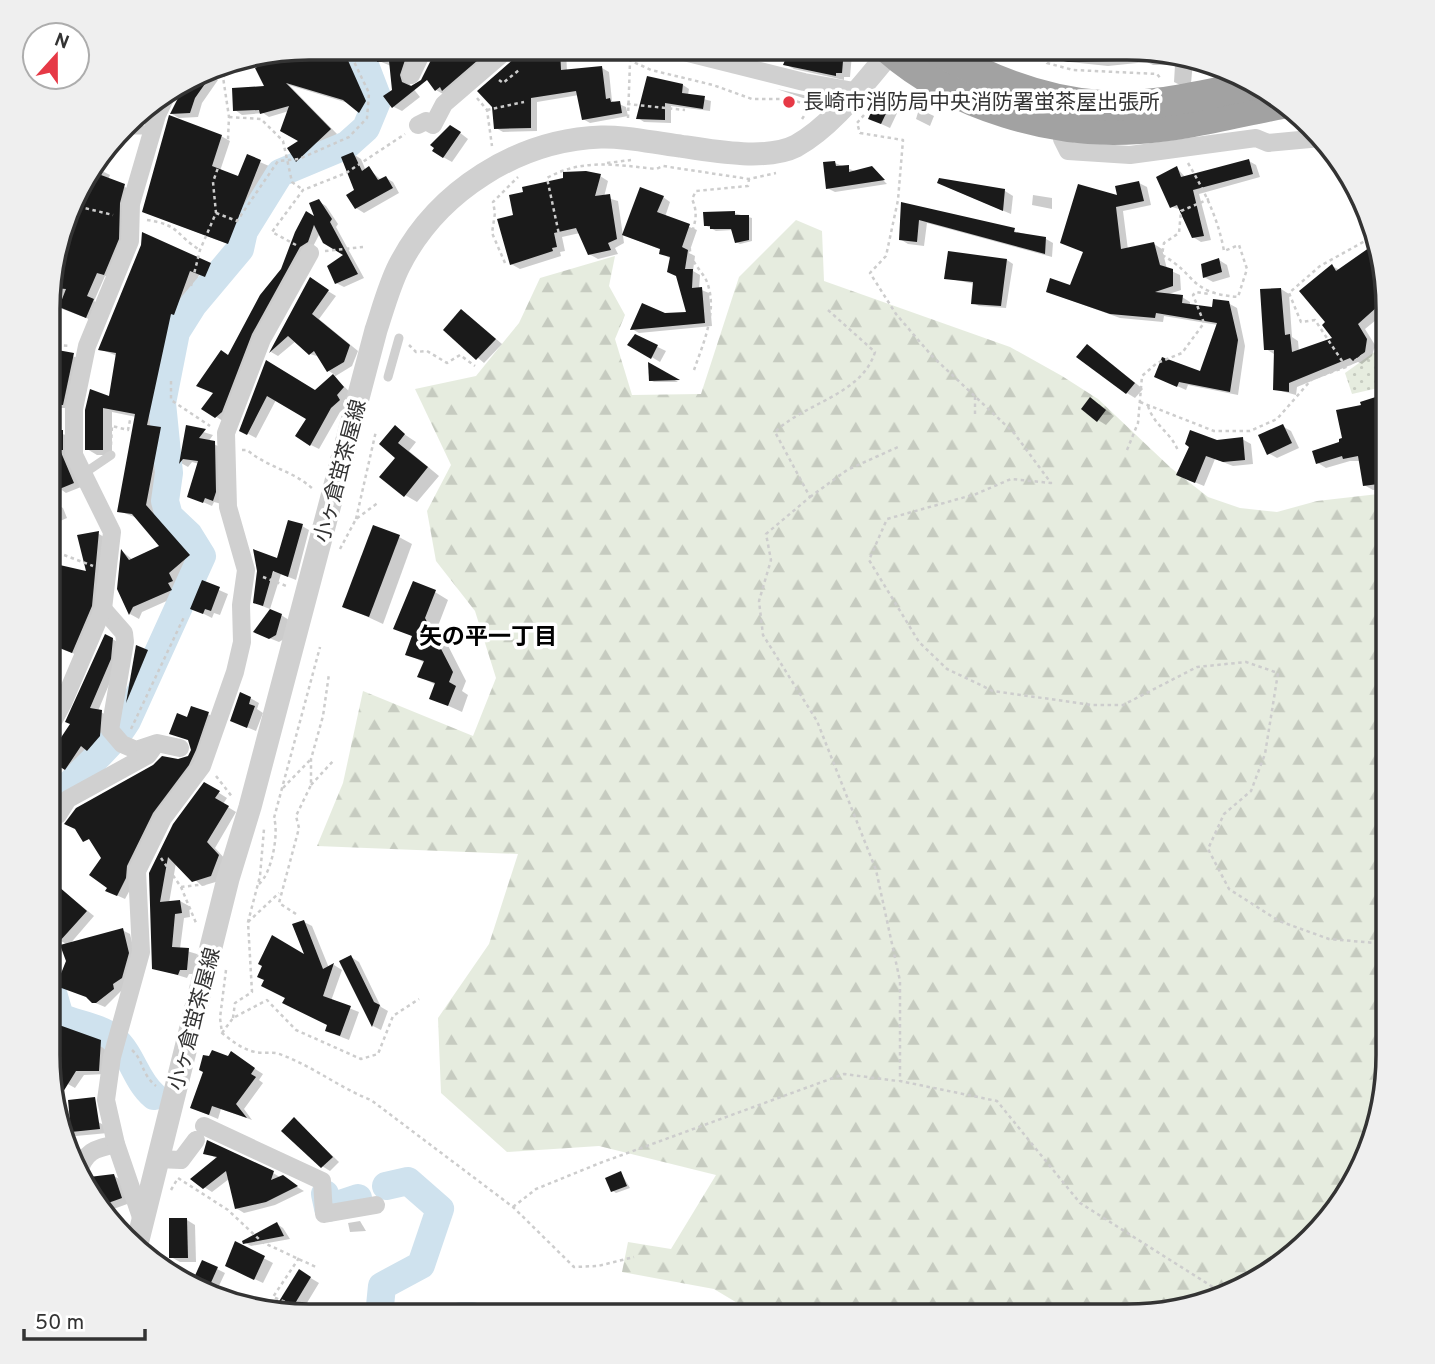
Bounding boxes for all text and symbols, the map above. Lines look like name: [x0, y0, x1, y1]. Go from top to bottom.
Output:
north arrow: [21, 21, 91, 91]
text: N: [51, 28, 72, 56]
place label: 長崎市消防局中央消防署蛍茶屋出張所: [803, 90, 1160, 117]
marker: 長崎市消防局中央消防署蛍茶屋出張所: [781, 94, 797, 110]
street label: 小ヶ倉蛍茶屋線: [309, 397, 374, 546]
district label: 矢の平一丁目: [419, 624, 557, 653]
street label: 小ヶ倉蛍茶屋線: [163, 945, 228, 1094]
scale bar: [24, 1298, 145, 1342]
text: 50 m: [35, 1310, 84, 1337]

